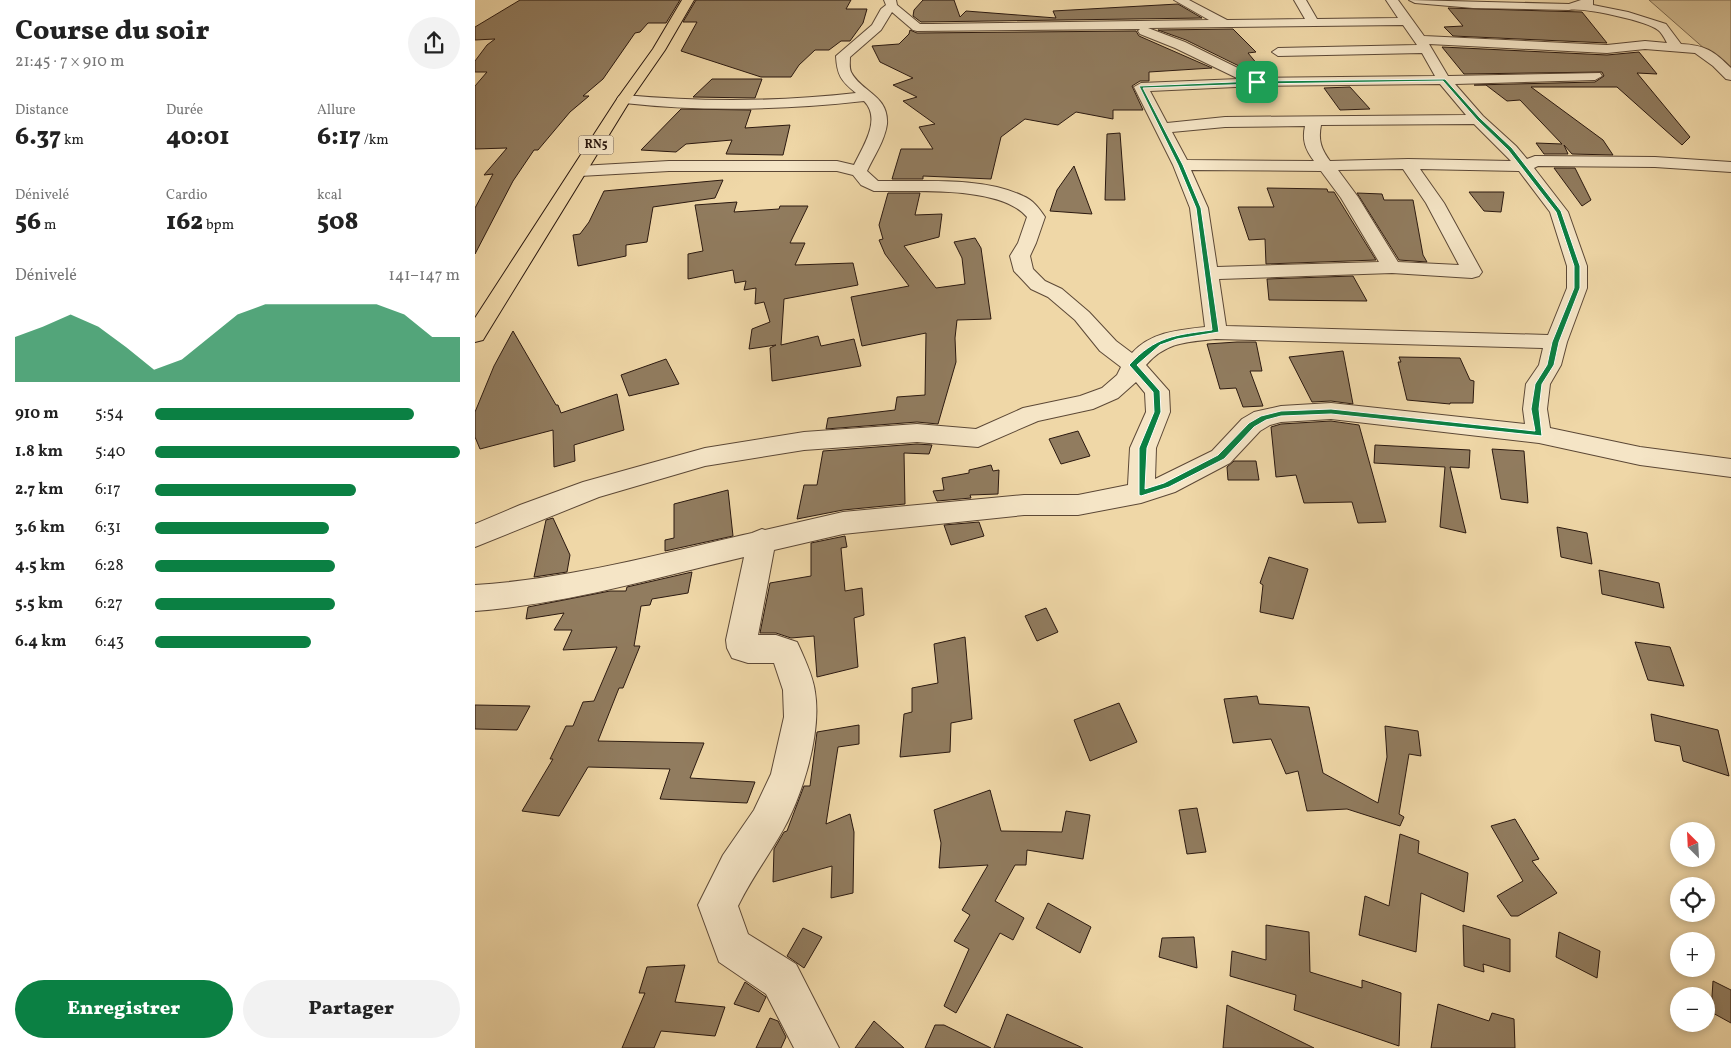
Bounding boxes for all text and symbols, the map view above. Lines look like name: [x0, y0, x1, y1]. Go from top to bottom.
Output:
text: Course du soir: [15, 12, 210, 51]
button: share: [408, 17, 460, 69]
text: 21:45 · 7 × 910 m: [15, 51, 124, 73]
pin: [1236, 61, 1278, 103]
icon: arrive: [1243, 68, 1271, 96]
text: Distance: [15, 101, 69, 120]
text: Durée: [166, 101, 203, 120]
text: Allure: [317, 101, 356, 120]
text: 6.37: [15, 120, 61, 155]
text: 40:01: [166, 120, 230, 155]
text: 6:17: [317, 120, 361, 155]
text: km: [61, 131, 84, 150]
text: /km: [361, 131, 389, 150]
road number: RN5: [579, 136, 613, 154]
text: Dénivelé: [15, 186, 69, 205]
text: Cardio: [166, 186, 208, 205]
text: kcal: [317, 186, 342, 205]
text: 56: [15, 205, 41, 240]
text: 162: [166, 205, 203, 240]
text: 508: [317, 205, 358, 240]
text: m: [41, 216, 56, 235]
text: bpm: [203, 216, 234, 235]
text: Dénivelé: [15, 265, 77, 287]
text: 141–147 m: [389, 265, 460, 287]
text: 910 m: [15, 403, 59, 425]
text: 5:54: [95, 403, 124, 425]
text: 1.8 km: [15, 441, 63, 463]
text: 5:40: [95, 441, 125, 463]
text: 2.7 km: [15, 479, 63, 501]
text: 6:17: [95, 479, 121, 501]
text: 3.6 km: [15, 517, 65, 539]
text: 6:31: [95, 517, 121, 539]
text: 4.5 km: [15, 555, 65, 577]
text: 6:28: [95, 555, 124, 577]
text: 5.5 km: [15, 593, 63, 615]
text: 6:27: [95, 593, 123, 615]
text: 6.4 km: [15, 631, 66, 653]
text: 6:43: [95, 631, 124, 653]
north arrow: [1670, 822, 1715, 868]
map controls: [1670, 822, 1715, 1032]
button: locate: [1670, 877, 1715, 922]
button: +: [1670, 932, 1715, 977]
button: Enregistrer: [15, 980, 233, 1038]
button: Partager: [243, 980, 460, 1038]
button: −: [1670, 987, 1715, 1032]

